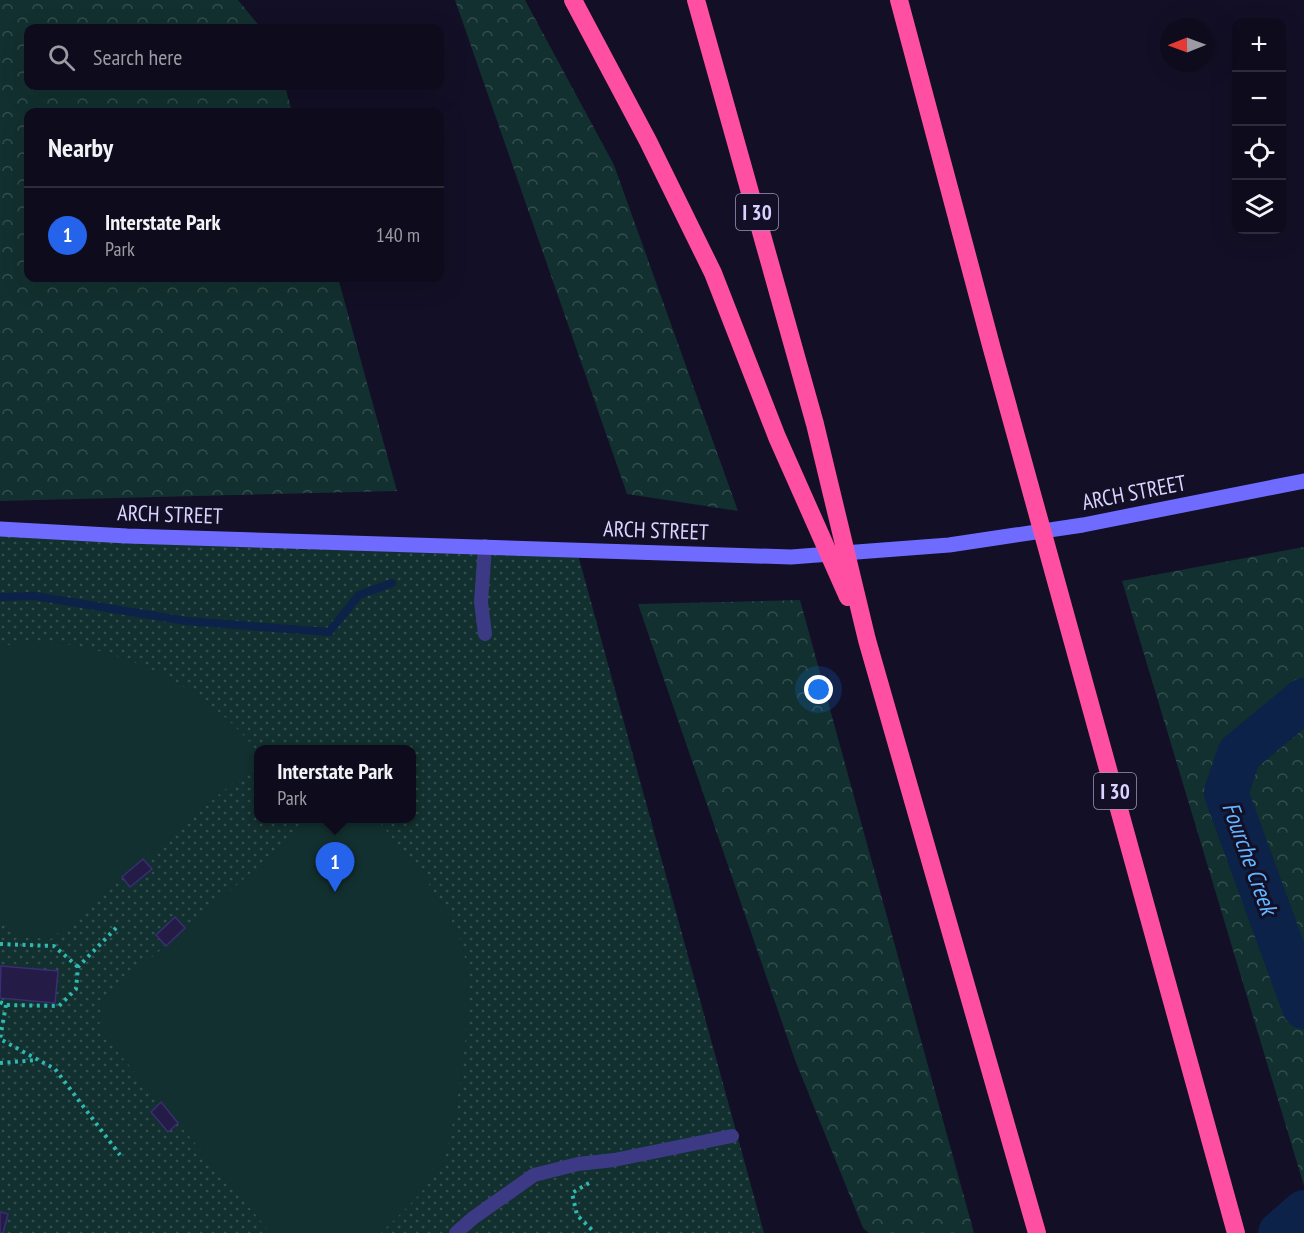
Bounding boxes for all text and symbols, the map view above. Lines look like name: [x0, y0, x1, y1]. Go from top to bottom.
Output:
north arrow: [1160, 18, 1214, 72]
map controls: [1232, 18, 1286, 234]
button: +: [1232, 18, 1286, 72]
search box: [24, 24, 444, 90]
icon: search: [45, 41, 78, 74]
text: Search here: [93, 43, 182, 71]
button: −: [1232, 72, 1286, 126]
button: locate: [1232, 126, 1286, 180]
text: Nearby: [48, 131, 113, 164]
button: layers: [1232, 180, 1286, 234]
road number: I 30: [736, 194, 778, 230]
text: Interstate Park: [105, 208, 220, 236]
text: 1: [63, 222, 72, 248]
text: 140 m: [376, 222, 420, 248]
text: Park: [105, 236, 135, 262]
street label: ARCH STREET: [1080, 468, 1189, 516]
street label: ARCH STREET: [117, 498, 223, 530]
street label: ARCH STREET: [603, 514, 709, 546]
your location: [804, 675, 833, 704]
popup: [254, 745, 416, 823]
text: Interstate Park: [277, 757, 393, 785]
road number: I 30: [1094, 773, 1136, 809]
text: Park: [277, 785, 307, 811]
water label: Fourche Creek: [1215, 797, 1286, 921]
pin: 1: [316, 842, 354, 892]

